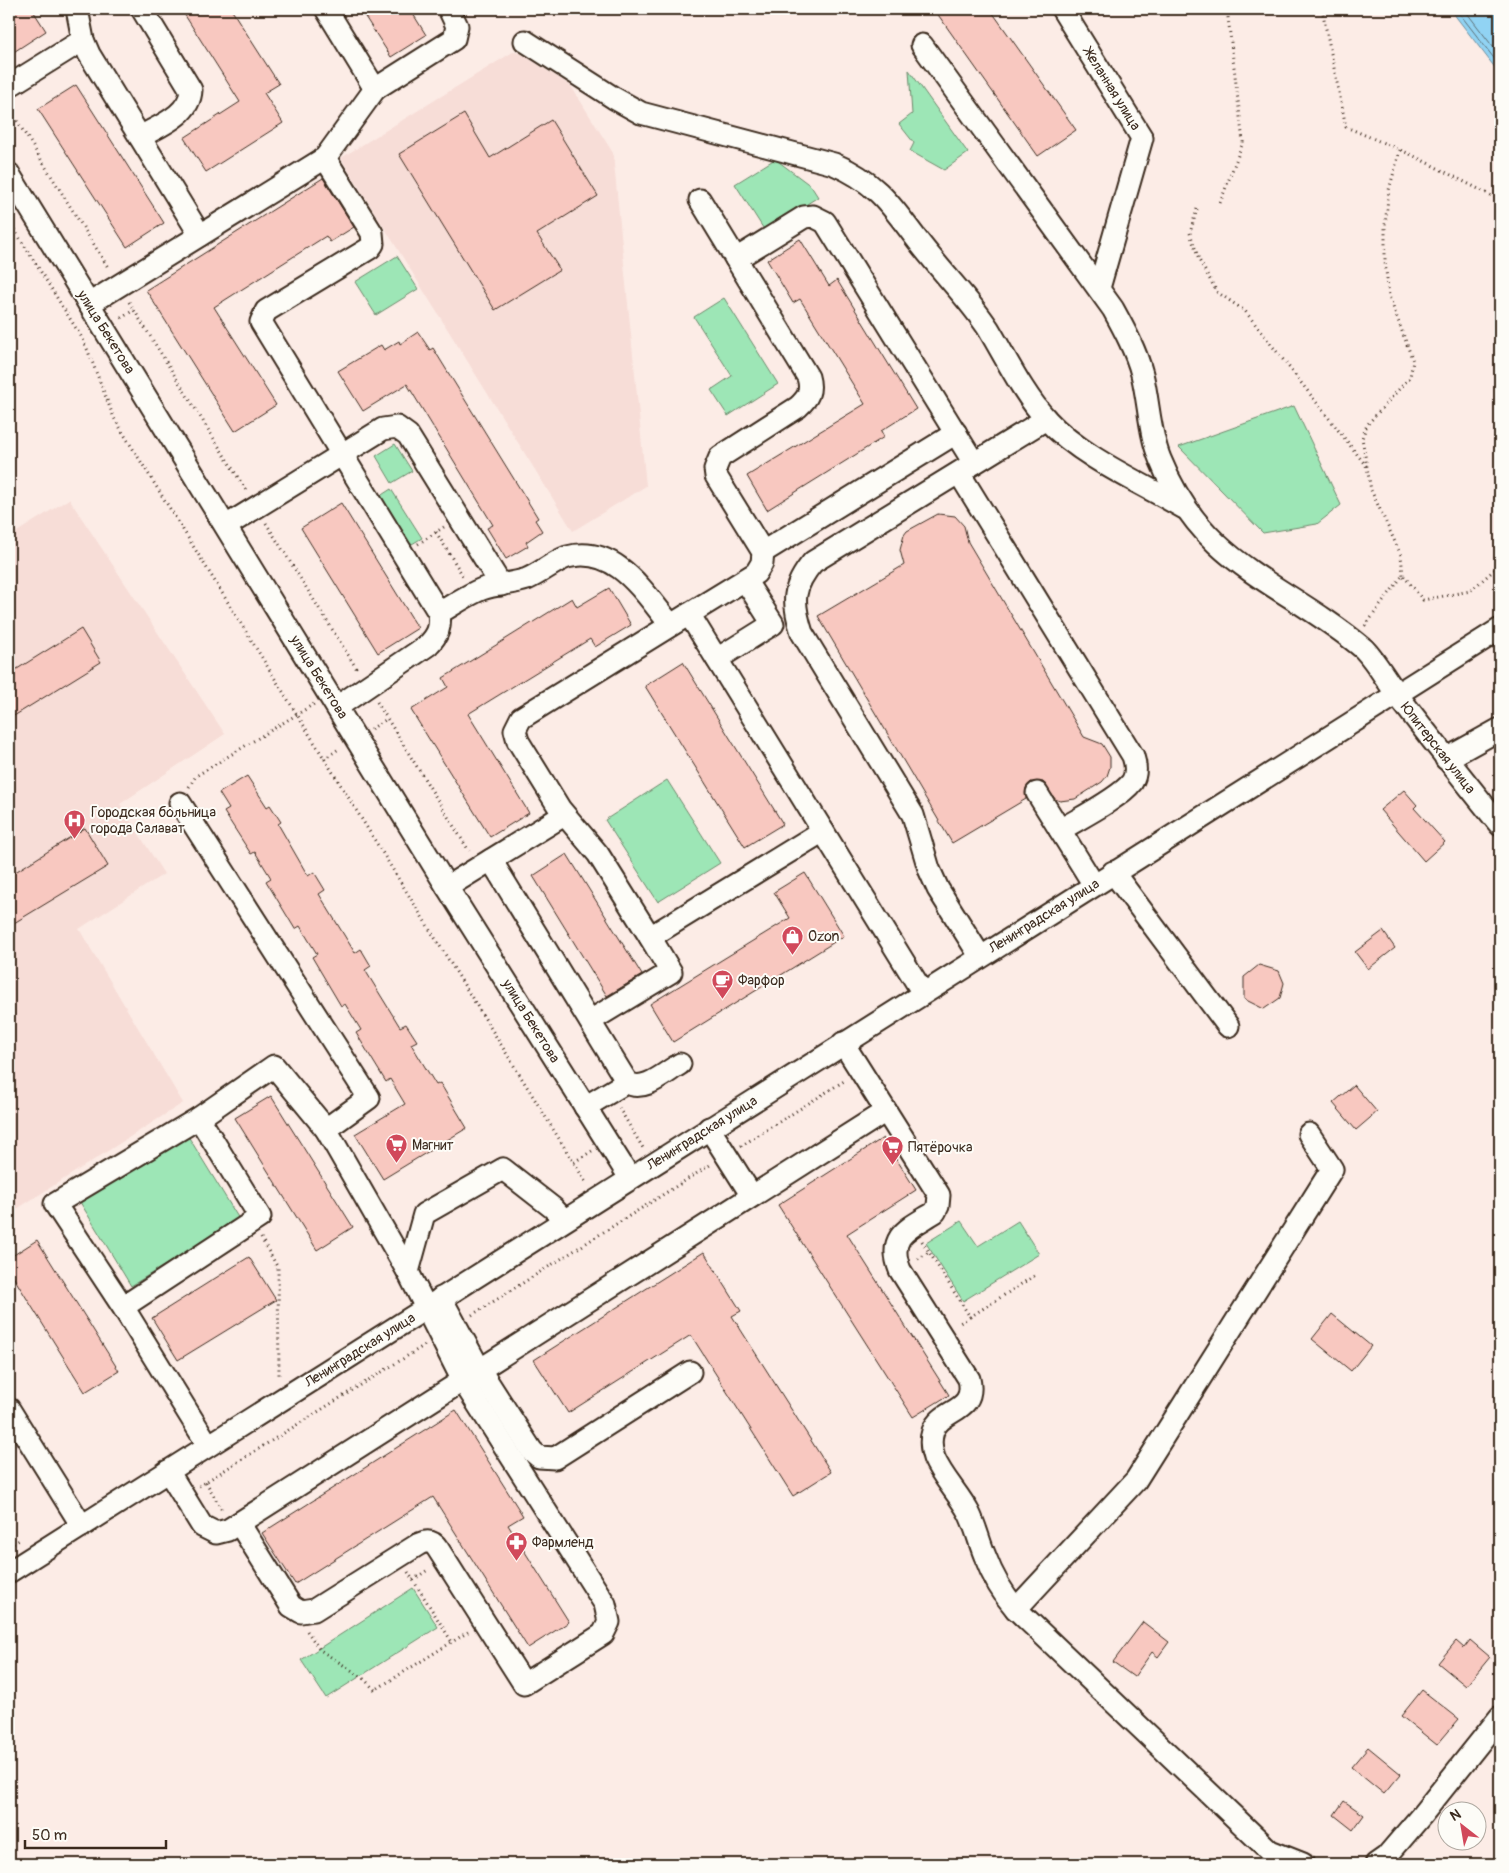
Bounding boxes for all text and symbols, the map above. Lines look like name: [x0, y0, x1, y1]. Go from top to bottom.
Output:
street label: Желанная улица: [1079, 43, 1144, 133]
street label: улица Бекетова: [73, 286, 138, 377]
street label: улица Бекетова: [286, 631, 351, 722]
street label: Юпитерская улица: [1397, 699, 1479, 797]
place label: Городская больница города Салават: [91, 804, 216, 837]
hospital icon: Городская больница города Салават: [63, 808, 87, 839]
street label: Ленинградская улица: [985, 875, 1102, 957]
shop icon: Ozon: [780, 924, 804, 955]
place label: Ozon: [808, 928, 840, 945]
cafe icon: Фарфор: [710, 968, 734, 999]
place label: Фарфор: [738, 972, 785, 989]
street label: улица Бекетова: [498, 975, 563, 1066]
street label: Ленинградская улица: [643, 1092, 760, 1174]
supermarket icon: Магнит: [384, 1133, 408, 1164]
supermarket icon: Пятёрочка: [880, 1135, 904, 1166]
place label: Магнит: [412, 1137, 454, 1154]
place label: Пятёрочка: [908, 1139, 972, 1156]
street label: Ленинградская улица: [301, 1309, 418, 1391]
pharmacy icon: Фармленд: [504, 1530, 528, 1561]
place label: Фармленд: [532, 1534, 594, 1551]
north arrow: [1436, 1800, 1486, 1850]
text: N: [1447, 1806, 1464, 1825]
scale bar: [25, 1818, 166, 1850]
text: 50 m: [32, 1826, 67, 1845]

